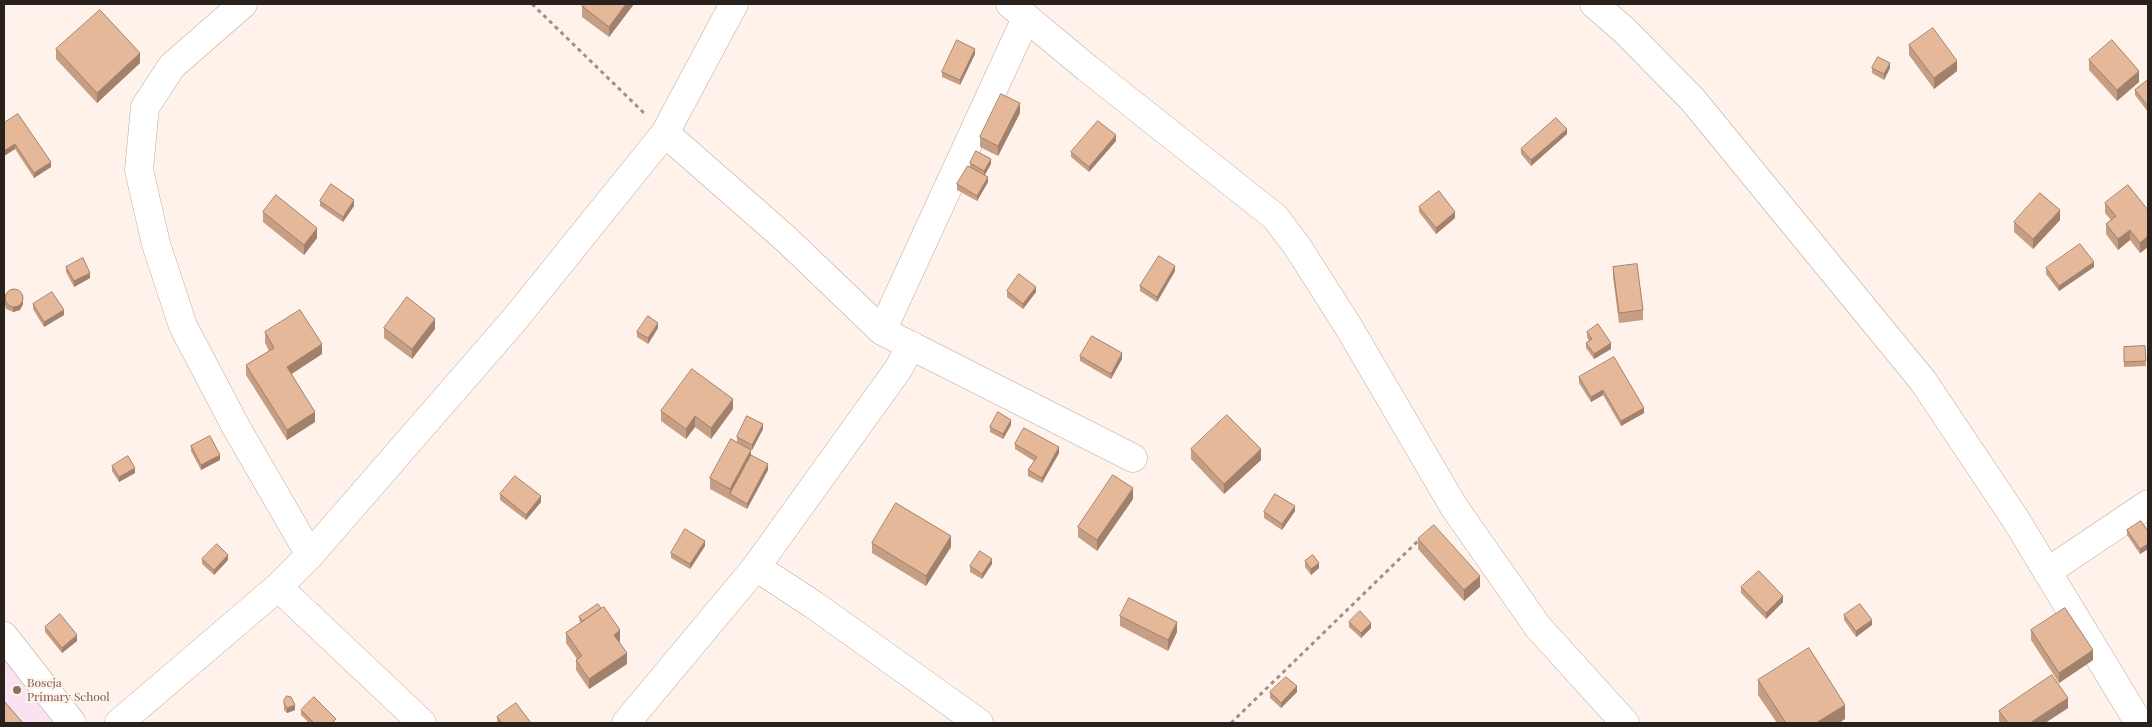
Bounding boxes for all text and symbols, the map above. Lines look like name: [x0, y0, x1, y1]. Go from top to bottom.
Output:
place label: Boseja Primary School: [27, 676, 110, 704]
marker: Boseja Primary School: [11, 684, 23, 696]

